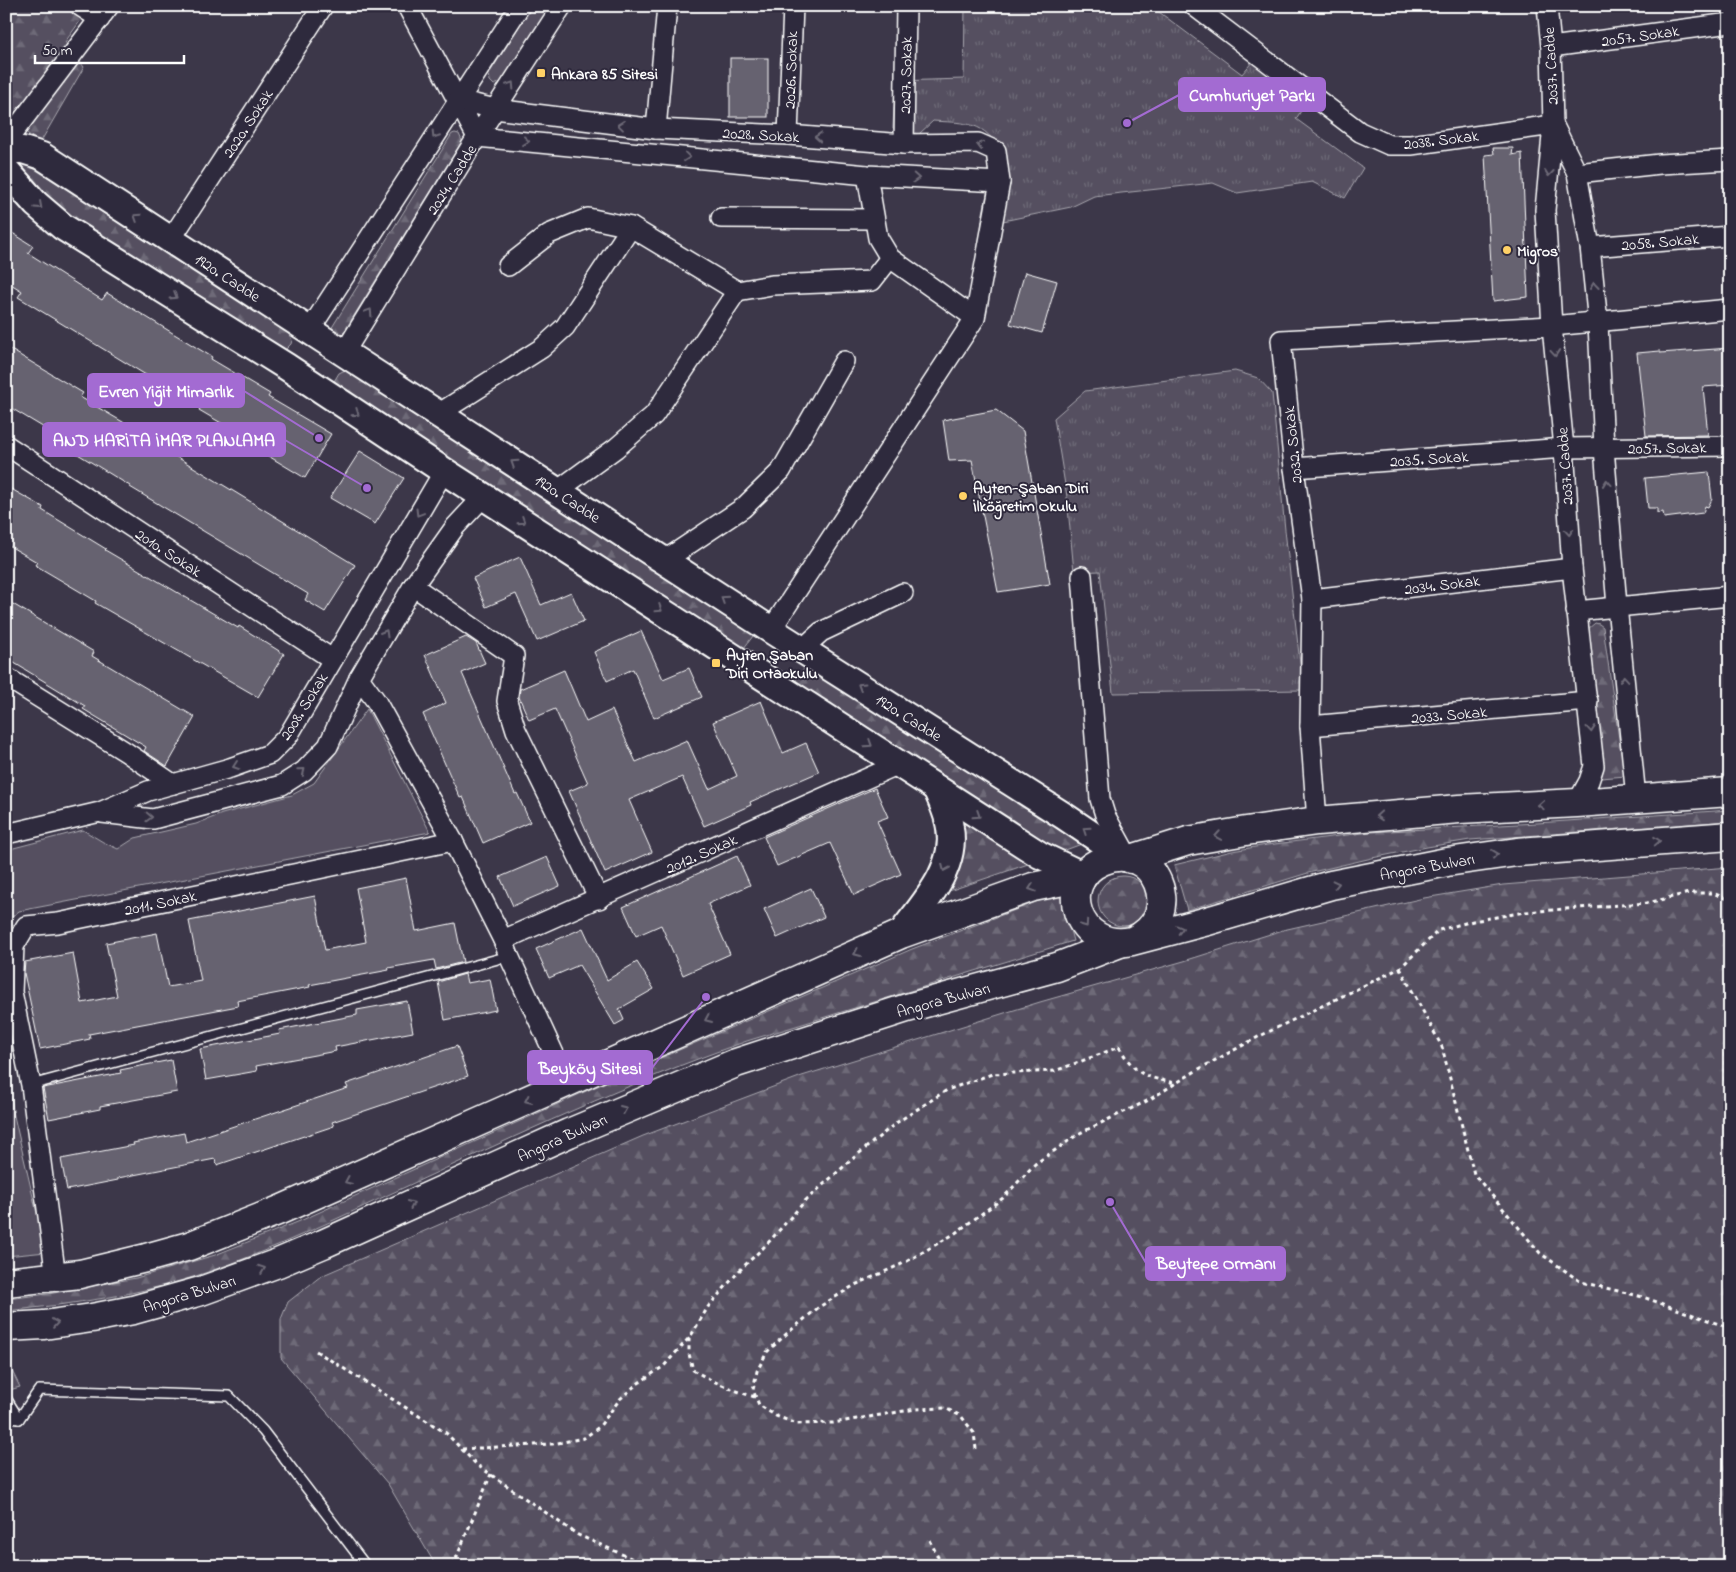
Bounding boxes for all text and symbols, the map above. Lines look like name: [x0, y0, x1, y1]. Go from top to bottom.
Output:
street label: 2057. Sokak: [1600, 19, 1682, 54]
street label: 2037. Cadde: [1538, 26, 1566, 105]
street label: 2026. Sokak: [779, 30, 805, 109]
scale bar: [35, 32, 184, 64]
street label: 2027. Sokak: [894, 35, 920, 114]
text: 50 m: [42, 40, 73, 62]
place label: Ankara 85 Sitesi: [551, 63, 658, 87]
marker: Ankara 85 Sitesi: [535, 67, 547, 79]
callout: Cumhuriyet Parkı: [1179, 78, 1325, 111]
one-way arrow: [505, 81, 514, 90]
street label: 2020. Sokak: [217, 84, 280, 163]
text: Cumhuriyet Parkı: [1189, 84, 1315, 111]
one-way arrow: [617, 120, 625, 131]
street label: 2028. Sokak: [722, 122, 801, 150]
street label: 2038. Sokak: [1402, 124, 1481, 157]
one-way arrow: [432, 129, 442, 138]
one-way arrow: [814, 132, 822, 143]
one-way arrow: [522, 136, 530, 147]
street label: 2024. Cadde: [422, 139, 484, 220]
one-way arrow: [976, 141, 984, 151]
one-way arrow: [684, 152, 692, 163]
one-way arrow: [1543, 170, 1554, 178]
one-way arrow: [912, 172, 920, 183]
one-way arrow: [33, 200, 42, 209]
one-way arrow: [133, 214, 142, 224]
street label: 2058. Sokak: [1620, 228, 1701, 258]
place label: Migros: [1517, 240, 1558, 265]
marker: Migros: [1501, 244, 1513, 256]
street label: 1920. Cadde: [189, 248, 265, 310]
one-way arrow: [1589, 281, 1600, 289]
one-way arrow: [168, 290, 177, 300]
one-way arrow: [363, 308, 373, 317]
one-way arrow: [1549, 349, 1560, 357]
callout: Evren Yiğit Mimarlık: [88, 374, 244, 407]
text: Evren Yiğit Mimarlık: [98, 380, 235, 407]
street label: 2032. Sokak: [1278, 404, 1310, 485]
one-way arrow: [351, 407, 360, 416]
callout: AND HARİTA İMAR PLANLAMA: [43, 423, 285, 456]
street label: 2037. Cadde: [1551, 425, 1581, 506]
text: AND HARİTA İMAR PLANLAMA: [53, 429, 275, 455]
street label: 2057. Sokak: [1628, 436, 1708, 462]
street label: 2035. Sokak: [1389, 445, 1470, 475]
one-way arrow: [510, 460, 519, 469]
street label: 1920. Cadde: [529, 469, 605, 531]
place label: Ayten-Şaban Diri İlköğretim Okulu: [973, 477, 1089, 520]
one-way arrow: [1602, 478, 1613, 486]
marker: Ayten-Şaban Diri İlköğretim Okulu: [957, 490, 969, 502]
one-way arrow: [415, 508, 425, 517]
one-way arrow: [516, 515, 525, 524]
street label: 2010. Sokak: [130, 523, 207, 585]
one-way arrow: [1564, 529, 1575, 537]
street label: 2034. Sokak: [1403, 569, 1482, 603]
one-way arrow: [720, 595, 729, 605]
one-way arrow: [653, 603, 662, 612]
one-way arrow: [379, 630, 389, 639]
place label: Ayten Şaban Diri Ortaokulu: [725, 644, 818, 686]
marker: Ayten Şaban Diri Ortaokulu: [710, 657, 722, 669]
street label: 2008. Sokak: [274, 668, 335, 746]
one-way arrow: [1619, 675, 1630, 683]
one-way arrow: [857, 683, 866, 693]
street label: 1920. Cadde: [870, 689, 947, 749]
street label: 2033. Sokak: [1410, 701, 1489, 731]
one-way arrow: [1585, 725, 1596, 733]
one-way arrow: [863, 738, 873, 747]
one-way arrow: [232, 760, 241, 770]
one-way arrow: [296, 768, 305, 776]
one-way arrow: [1537, 799, 1545, 810]
one-way arrow: [972, 808, 981, 818]
one-way arrow: [1375, 810, 1383, 821]
one-way arrow: [145, 812, 153, 823]
one-way arrow: [1082, 827, 1091, 837]
street label: 2012. Sokak: [662, 828, 742, 881]
one-way arrow: [1214, 830, 1223, 840]
one-way arrow: [1654, 836, 1662, 847]
street label: Angora Bulvarı: [1378, 848, 1477, 888]
one-way arrow: [1491, 850, 1500, 860]
one-way arrow: [940, 863, 951, 872]
one-way arrow: [1331, 879, 1340, 890]
one-way arrow: [1029, 882, 1037, 892]
street label: 2011. Sokak: [122, 884, 200, 923]
one-way arrow: [1079, 918, 1088, 928]
one-way arrow: [1175, 924, 1183, 934]
one-way arrow: [853, 947, 862, 958]
street label: Angora Bulvarı: [894, 977, 993, 1025]
one-way arrow: [704, 1013, 713, 1024]
callout: Beyköy Sitesi: [528, 1051, 652, 1084]
text: Beyköy Sitesi: [537, 1057, 642, 1084]
one-way arrow: [524, 1094, 533, 1104]
one-way arrow: [619, 1105, 627, 1115]
street label: Angora Bulvarı: [514, 1108, 612, 1169]
one-way arrow: [344, 1174, 353, 1185]
one-way arrow: [406, 1200, 415, 1211]
callout: Beytepe Ormanı: [1146, 1247, 1285, 1280]
text: Beytepe Ormanı: [1155, 1252, 1276, 1279]
one-way arrow: [257, 1265, 266, 1275]
street label: Angora Bulvarı: [140, 1269, 239, 1320]
one-way arrow: [51, 1318, 59, 1329]

